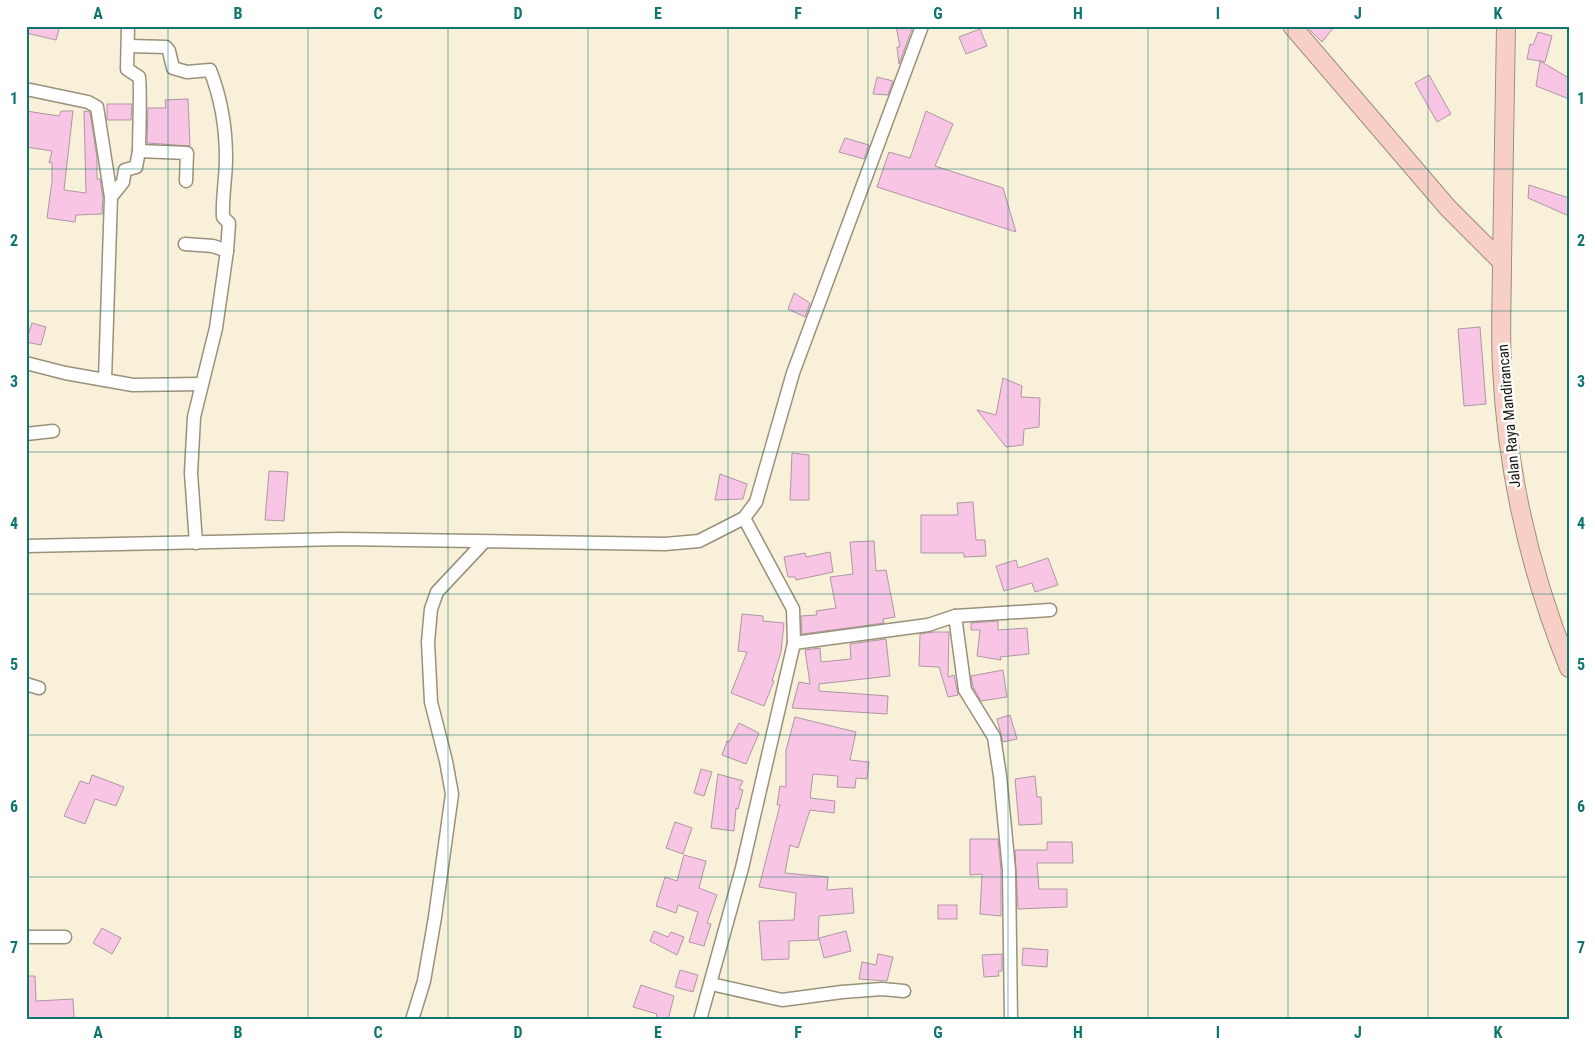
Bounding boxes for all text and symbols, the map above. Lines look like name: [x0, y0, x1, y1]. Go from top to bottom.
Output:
text: A: [93, 4, 103, 23]
text: B: [234, 4, 243, 23]
text: C: [373, 4, 383, 23]
text: D: [513, 4, 523, 23]
text: E: [654, 4, 662, 23]
text: F: [794, 4, 802, 23]
text: G: [933, 4, 943, 23]
text: H: [1073, 4, 1083, 23]
text: I: [1216, 4, 1220, 23]
text: J: [1354, 4, 1362, 23]
text: K: [1494, 4, 1503, 23]
text: 1: [10, 89, 18, 108]
text: 1: [1577, 89, 1585, 108]
text: 2: [10, 231, 18, 250]
text: 2: [1577, 231, 1585, 250]
street label: Jalan Raya Mandirancan: [1494, 343, 1524, 489]
text: 3: [10, 372, 18, 391]
text: 3: [1577, 372, 1585, 391]
text: 4: [10, 514, 18, 533]
text: 4: [1577, 514, 1585, 533]
text: 5: [10, 655, 18, 674]
text: 5: [1577, 655, 1585, 674]
text: 6: [10, 797, 18, 816]
text: 6: [1577, 797, 1585, 816]
text: 7: [10, 938, 18, 957]
text: 7: [1577, 938, 1585, 957]
text: A: [93, 1023, 103, 1042]
text: B: [234, 1023, 243, 1042]
text: C: [373, 1023, 383, 1042]
text: D: [513, 1023, 523, 1042]
text: E: [654, 1023, 662, 1042]
text: F: [794, 1023, 802, 1042]
text: G: [933, 1023, 943, 1042]
text: H: [1073, 1023, 1083, 1042]
text: I: [1216, 1023, 1220, 1042]
text: J: [1354, 1023, 1362, 1042]
text: K: [1494, 1023, 1503, 1042]

